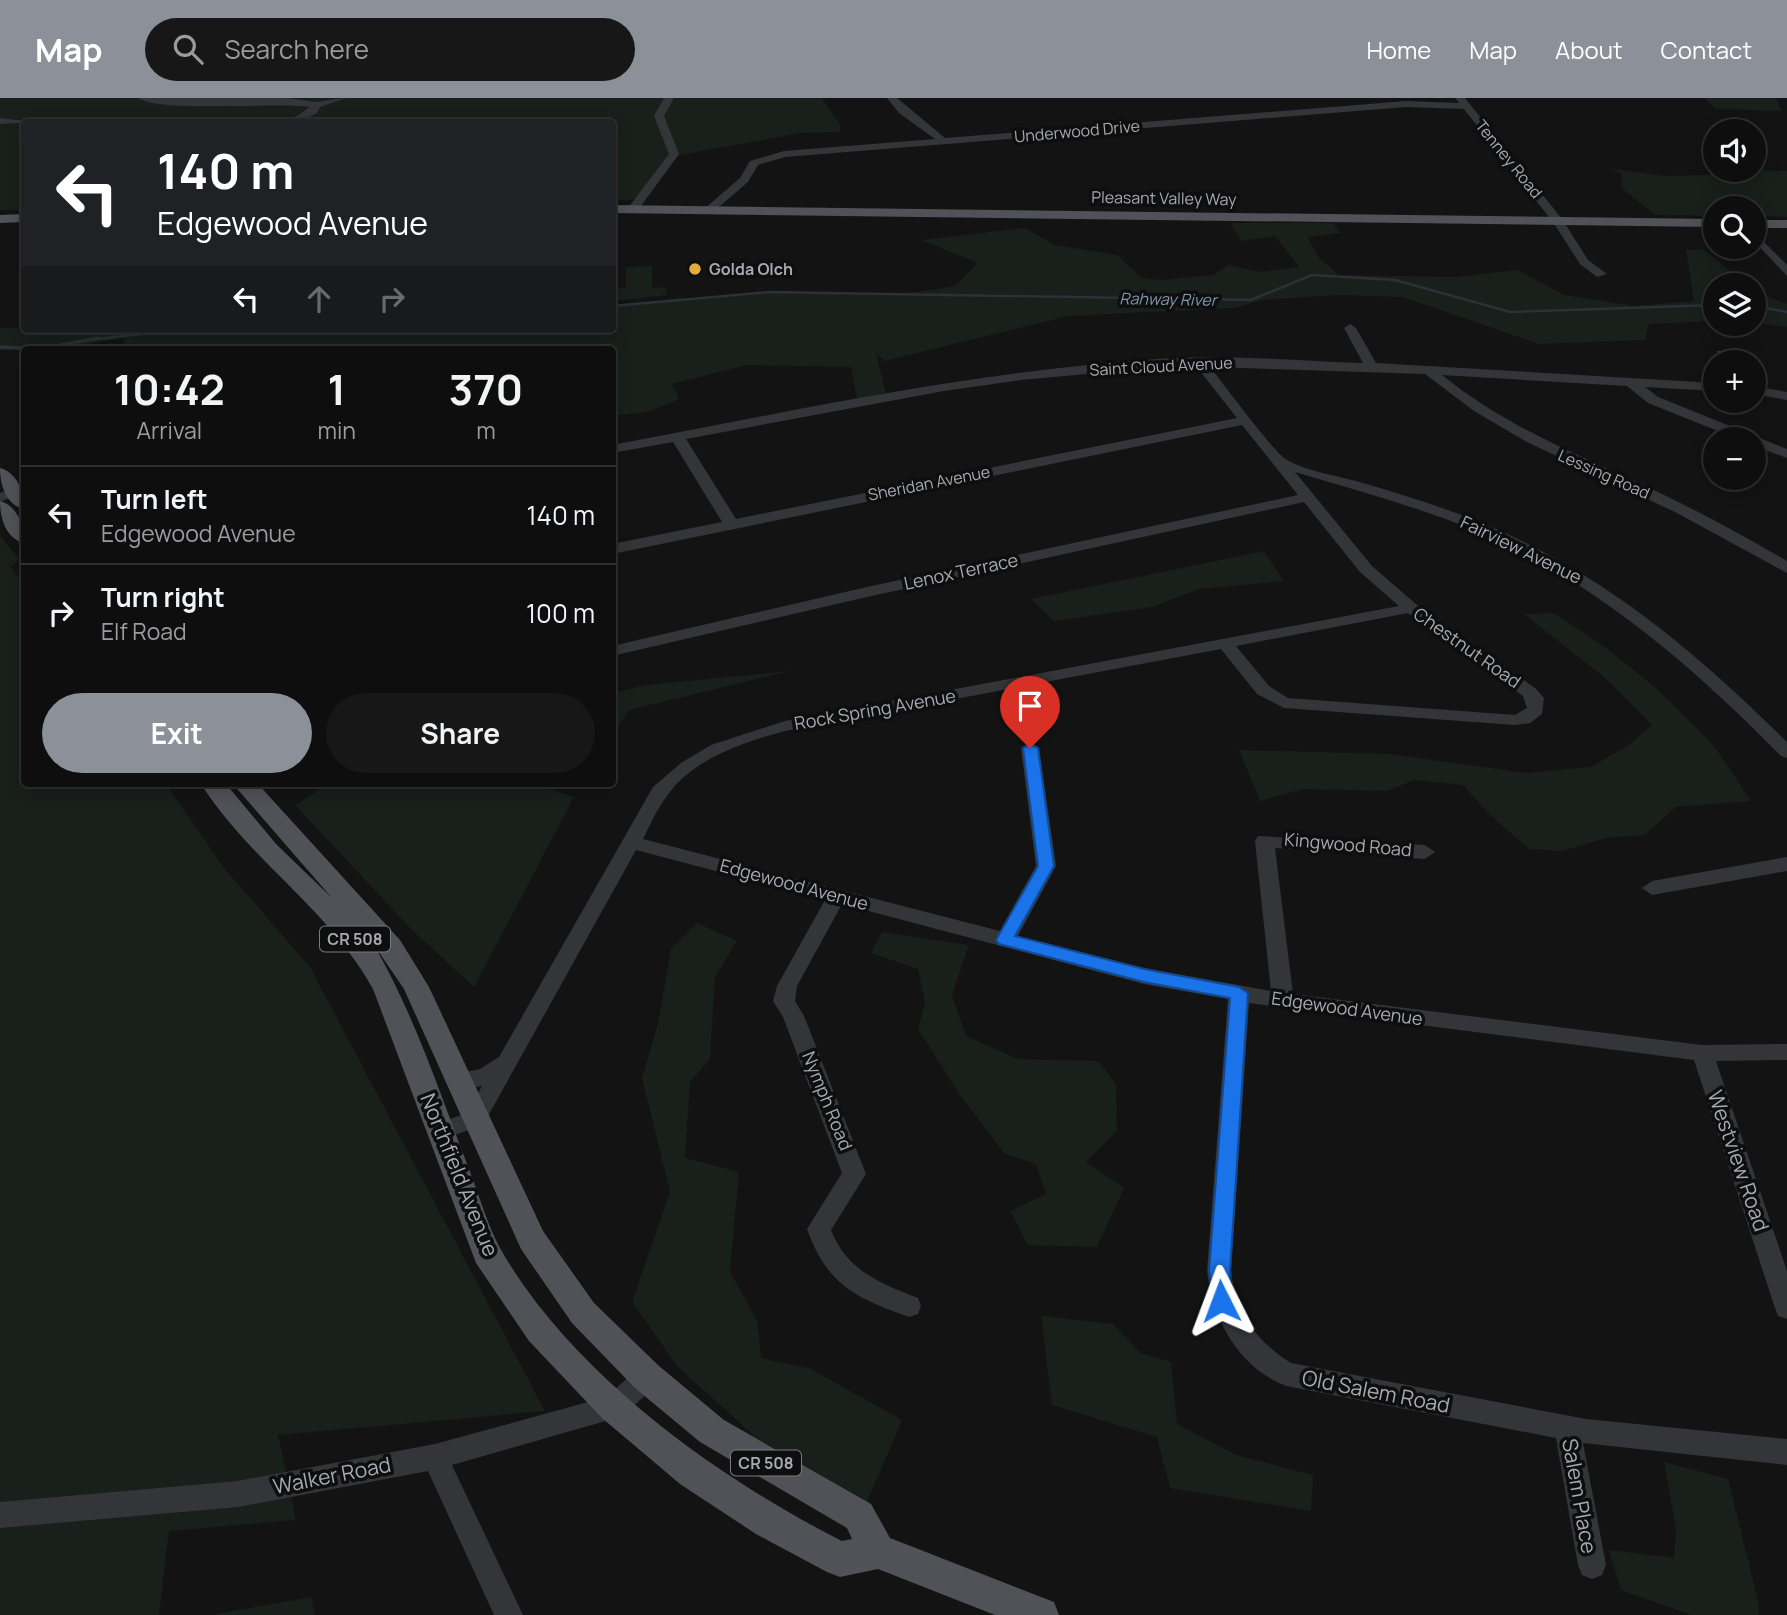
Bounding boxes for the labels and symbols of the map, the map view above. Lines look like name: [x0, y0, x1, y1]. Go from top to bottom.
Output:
street label: Underwood Drive: [1013, 115, 1141, 147]
street label: Tenney Road: [1471, 115, 1547, 203]
street label: Pleasant Valley Way: [1091, 186, 1237, 210]
place label: Golda Olch: [709, 258, 793, 280]
marker: Golda Olch: [687, 261, 703, 277]
water label: Rahway River: [1119, 287, 1219, 311]
street label: Saint Cloud Avenue: [1089, 351, 1233, 381]
street label: Lessing Road: [1555, 444, 1653, 504]
street label: Sheridan Avenue: [866, 460, 992, 506]
street label: Fairview Avenue: [1457, 509, 1586, 589]
street label: Lenox Terrace: [901, 547, 1020, 595]
street label: Chestnut Road: [1409, 601, 1526, 693]
pin: [1000, 676, 1060, 748]
street label: Rock Spring Avenue: [792, 683, 957, 735]
street label: Kingwood Road: [1283, 826, 1413, 862]
street label: Edgewood Avenue: [718, 853, 871, 915]
road number: CR 508: [320, 926, 390, 952]
street label: Edgewood Avenue: [1270, 986, 1424, 1030]
street label: Nymph Road: [797, 1048, 859, 1154]
street label: Westview Road: [1702, 1086, 1776, 1235]
street label: Northfield Avenue: [414, 1089, 505, 1260]
position arrow: [1184, 1264, 1258, 1338]
street label: Old Salem Road: [1300, 1363, 1452, 1419]
street label: Salem Place: [1556, 1436, 1604, 1556]
street label: Walker Road: [271, 1450, 393, 1500]
road number: CR 508: [731, 1450, 801, 1476]

